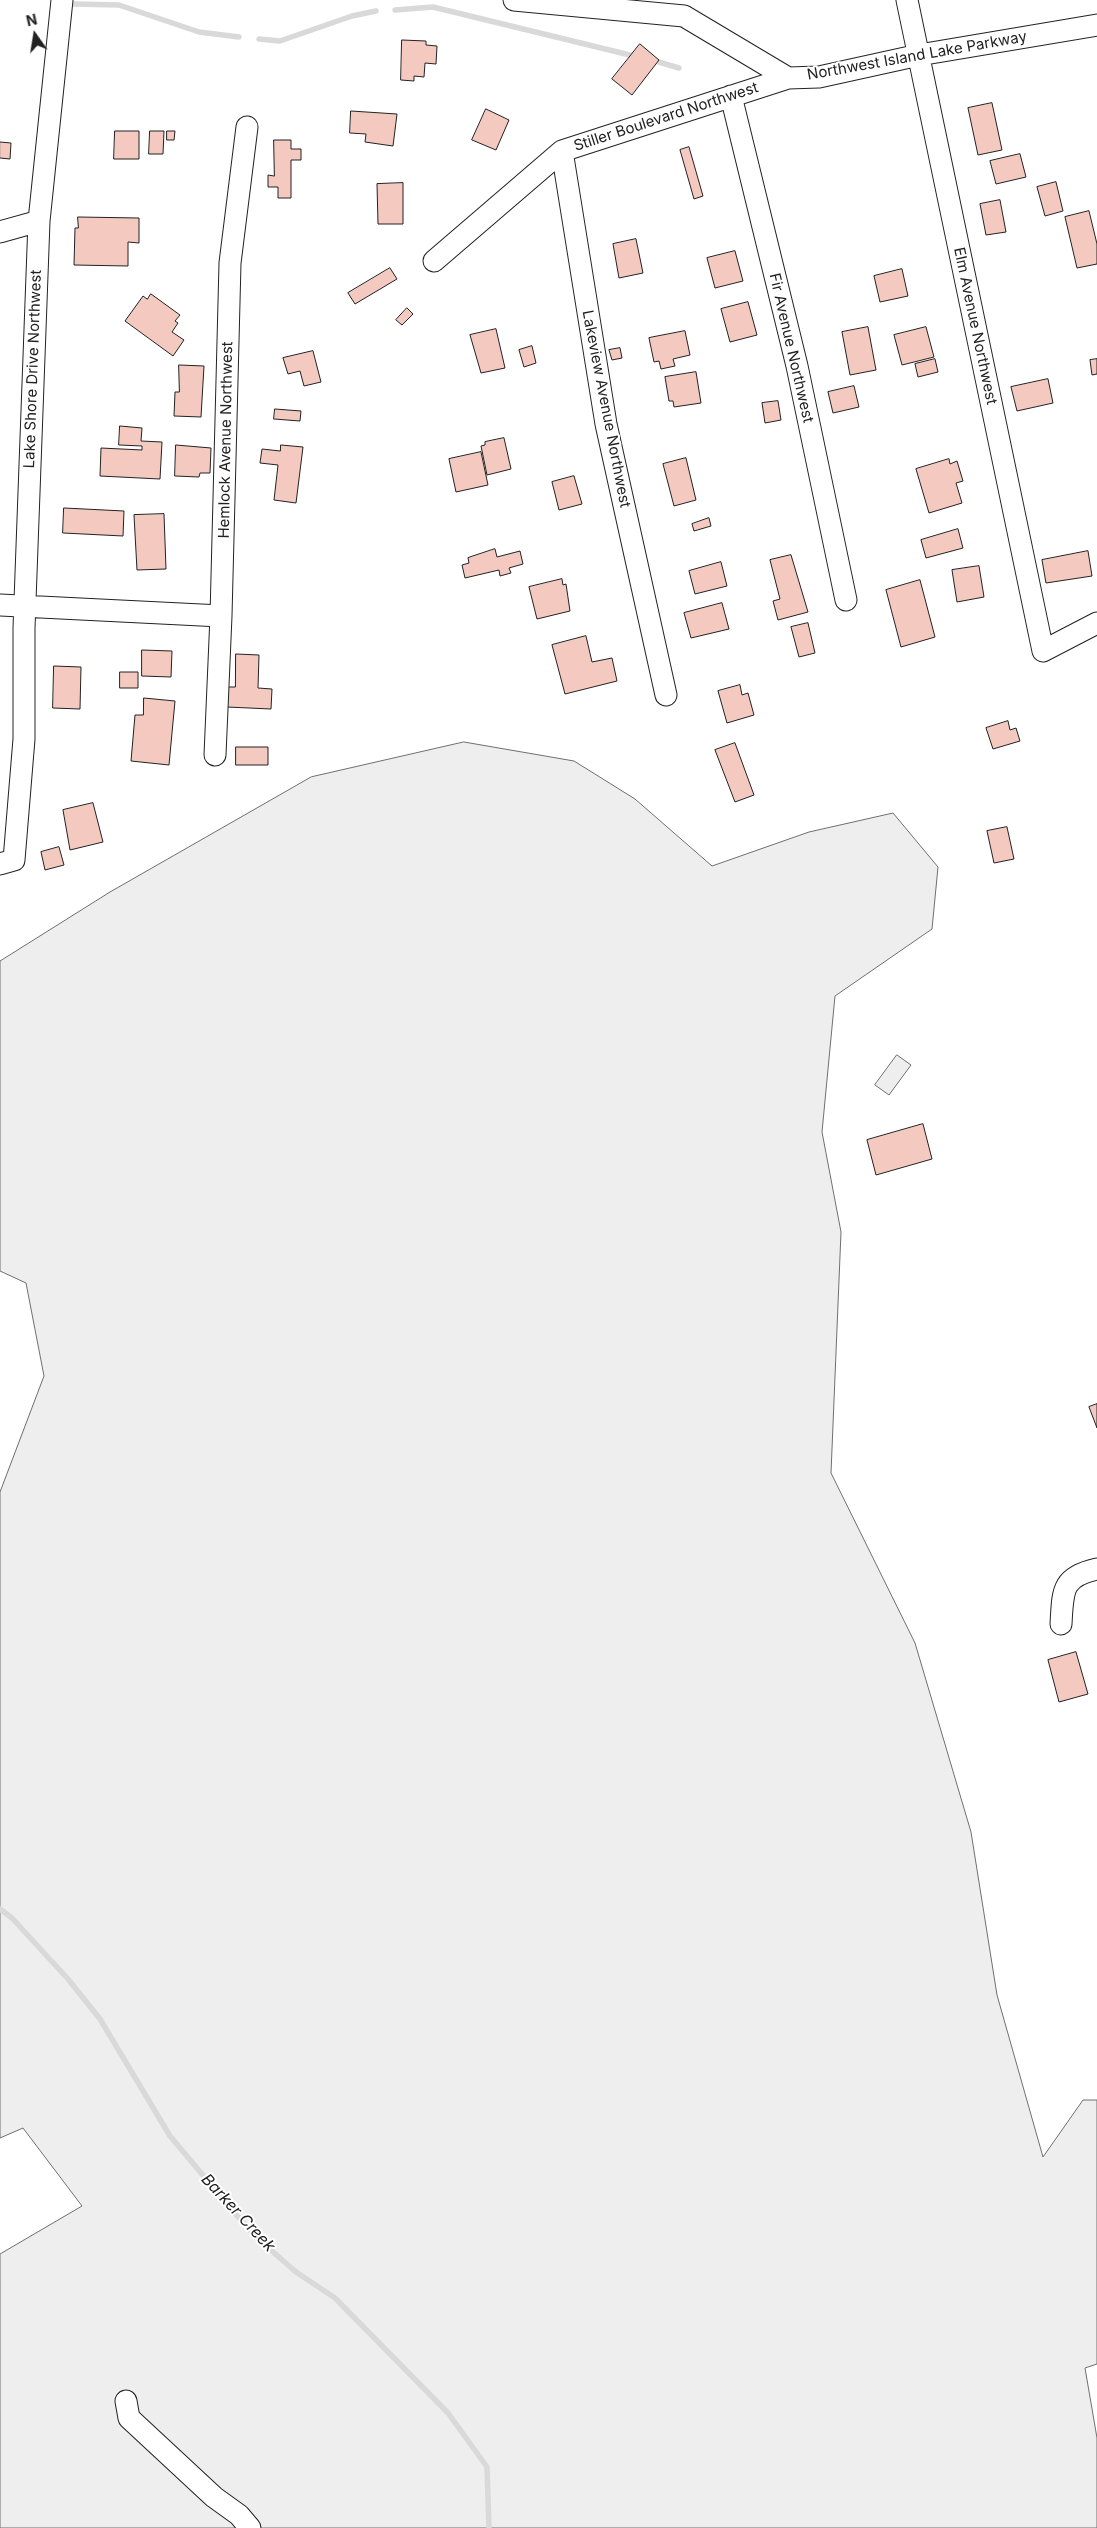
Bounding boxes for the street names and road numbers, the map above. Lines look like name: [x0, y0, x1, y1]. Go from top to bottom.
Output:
street label: Northwest Island Lake Parkway: [806, 28, 1028, 84]
street label: Stiller Boulevard Northwest: [571, 79, 761, 155]
street label: Elm Avenue Northwest: [950, 246, 1000, 406]
street label: Lake Shore Drive Northwest: [21, 269, 45, 469]
street label: Fir Avenue Northwest: [765, 272, 817, 424]
street label: Lakeview Avenue Northwest: [578, 309, 634, 509]
street label: Hemlock Avenue Northwest: [215, 341, 237, 539]

